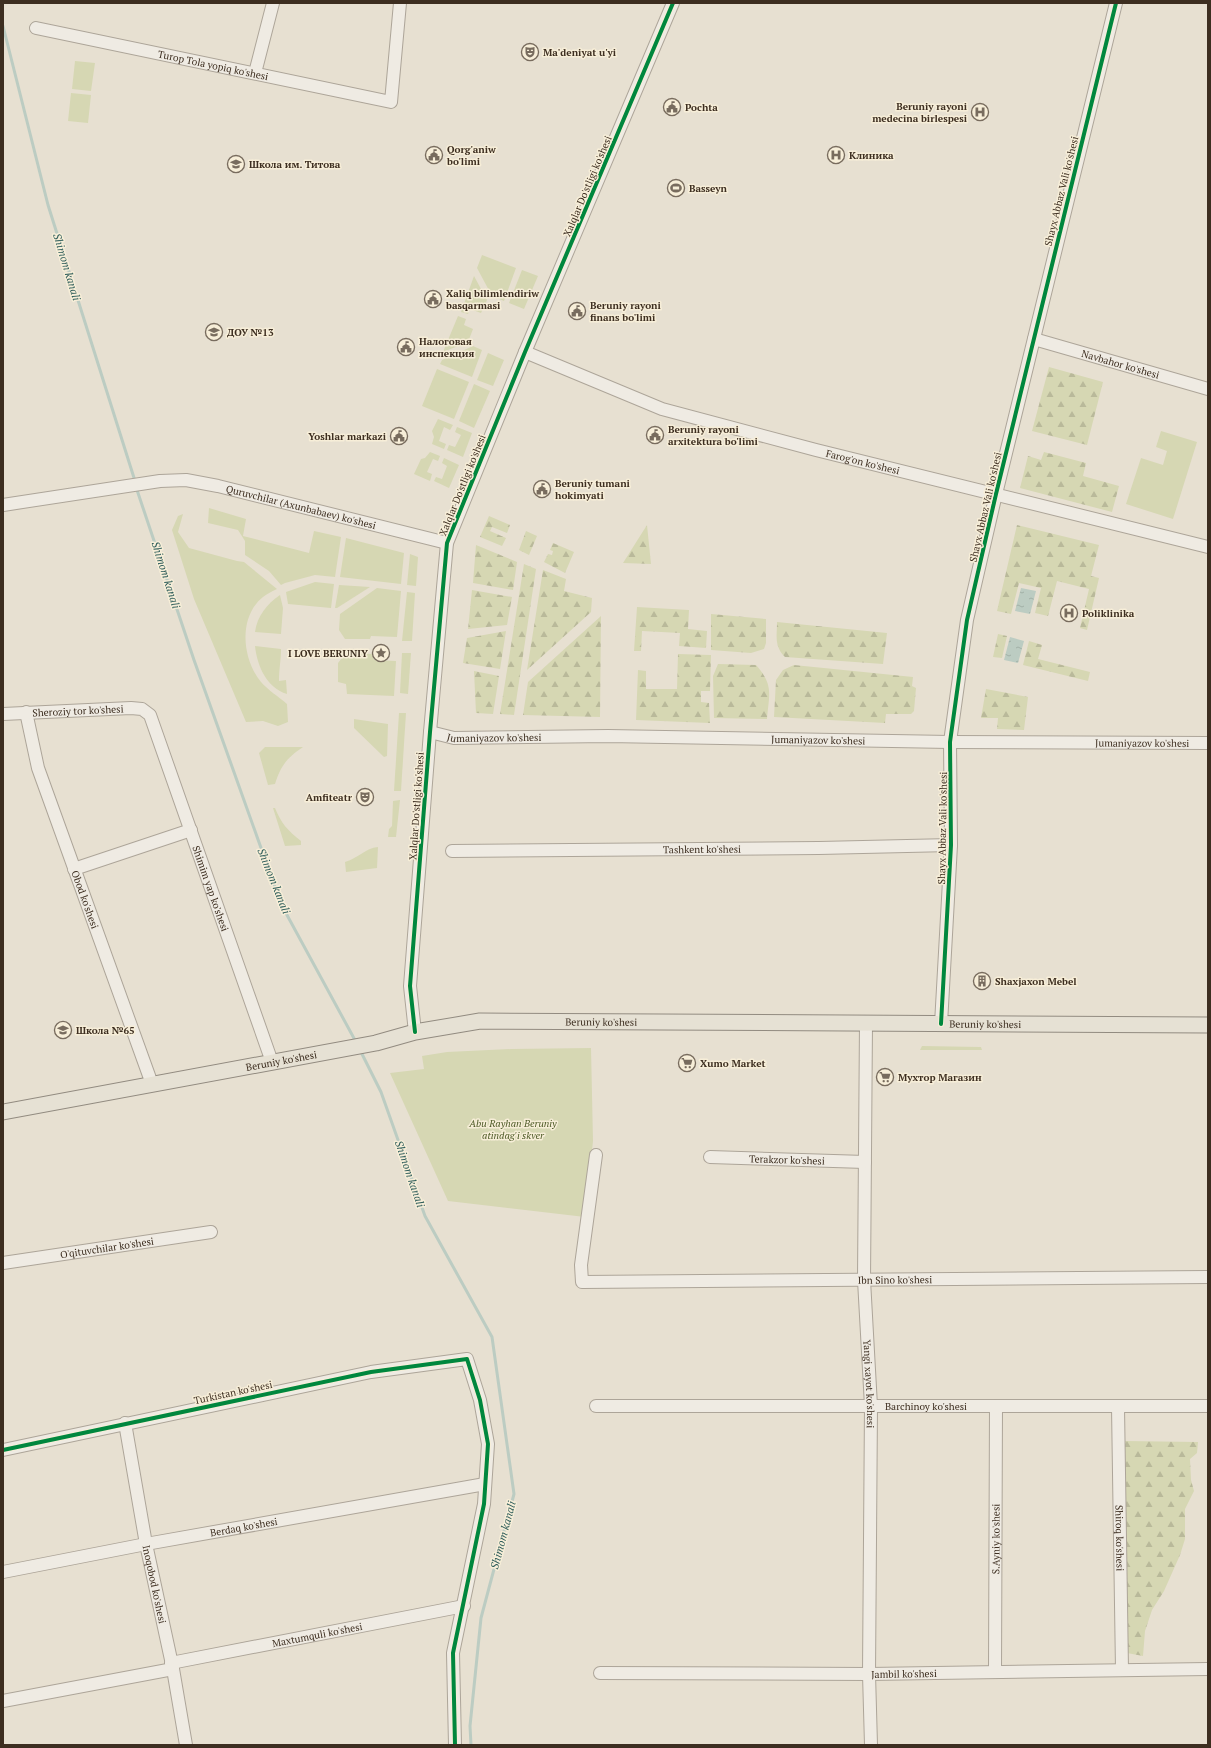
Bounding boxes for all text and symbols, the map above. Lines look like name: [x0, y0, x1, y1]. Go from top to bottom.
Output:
theatre icon: Ma'deniyat u'yi: [520, 42, 540, 62]
place label: Ma'deniyat u'yi: [543, 46, 617, 59]
street label: Turop Tola yopiq ko'shesi: [157, 48, 269, 83]
public building icon: Pochta: [662, 97, 682, 117]
place label: Beruniy rayoni medecina birlespesi: [872, 100, 968, 125]
place label: Pochta: [685, 101, 718, 114]
hospital icon: Beruniy rayoni medecina birlespesi: [970, 102, 990, 122]
street label: Xalqlar Do'stligi ko'shesi: [560, 134, 615, 239]
street label: Shayx Abbaz Vali ko'shesi: [1042, 135, 1081, 247]
place label: Qorg'aniw bo'limi: [446, 143, 496, 168]
public building icon: Qorg'aniw bo'limi: [424, 145, 444, 165]
hospital icon: Клиника: [826, 145, 846, 165]
place label: Клиника: [849, 149, 894, 162]
school or university icon: Школа им. Титова: [226, 154, 246, 174]
place label: Школа им. Титова: [249, 158, 341, 171]
sports icon: Basseyn: [666, 178, 686, 198]
place label: Basseyn: [689, 182, 728, 195]
water label: Shimom kanali: [50, 232, 84, 302]
place label: Xaliq bilimlendiriw basqarmasi: [445, 287, 539, 312]
public building icon: Xaliq bilimlendiriw basqarmasi: [423, 289, 443, 309]
place label: Beruniy rayoni finans bo'limi: [590, 299, 662, 324]
public building icon: Beruniy rayoni finans bo'limi: [567, 301, 587, 321]
school or university icon: ДОУ №13: [204, 322, 224, 342]
place label: ДОУ №13: [227, 326, 274, 339]
place label: Налоговая инспекция: [419, 335, 474, 360]
public building icon: Налоговая инспекция: [396, 337, 416, 357]
street label: Navbahor ko'shesi: [1080, 347, 1161, 382]
place label: Beruniy rayoni arxitektura bo'limi: [668, 423, 758, 448]
public building icon: Beruniy rayoni arxitektura bo'limi: [645, 425, 665, 445]
public building icon: Yoshlar markazi: [389, 426, 409, 446]
place label: Yoshlar markazi: [308, 430, 387, 443]
street label: Xalqlar Do'stligi ko'shesi: [436, 433, 489, 538]
street label: Farog'on ko'shesi: [824, 447, 901, 477]
street label: Shayx Abbaz Vali ko'shesi: [966, 451, 1005, 564]
place label: Beruniy tumani hokimyati: [555, 477, 631, 502]
public building icon: Beruniy tumani hokimyati: [532, 479, 552, 499]
street label: Quruvchilar (Axunbabaev) ko'shesi: [224, 482, 377, 532]
water label: Shimom kanali: [149, 540, 183, 610]
hospital icon: Poliklinika: [1059, 603, 1079, 623]
place label: Poliklinika: [1082, 607, 1135, 620]
place icon: I LOVE BERUNIY: [371, 643, 391, 663]
place label: I LOVE BERUNIY: [288, 647, 368, 660]
street label: Sheroziy tor ko'shesi: [32, 702, 124, 720]
street label: Jumaniyazov ko'shesi: [446, 731, 542, 745]
street label: Jumaniyazov ko'shesi: [771, 733, 865, 748]
street label: Jumaniyazov ko'shesi: [1095, 737, 1189, 750]
street label: Xalqlar Do'stligi ko'shesi: [406, 752, 427, 860]
street label: Shayx Abbaz Vali ko'shesi: [935, 772, 950, 884]
theatre icon: Amfiteatr: [355, 787, 375, 807]
place label: Amfiteatr: [306, 791, 353, 804]
street label: Tashkent ko'shesi: [663, 843, 741, 856]
street label: Shimim yap ko'shesi: [189, 844, 232, 933]
water label: Shimom kanali: [254, 846, 294, 916]
street label: Obod ko'shesi: [68, 869, 101, 931]
building icon: Shaxjaxon Mebel: [972, 971, 992, 991]
place label: Shaxjaxon Mebel: [995, 975, 1077, 988]
street label: Beruniy ko'shesi: [565, 1015, 637, 1029]
street label: Beruniy ko'shesi: [949, 1018, 1021, 1031]
school or university icon: Школа №65: [53, 1020, 73, 1040]
place label: Школа №65: [76, 1024, 135, 1037]
street label: Beruniy ko'shesi: [245, 1048, 318, 1074]
supermarket icon: Xumo Market: [677, 1053, 697, 1073]
place label: Xumo Market: [700, 1057, 766, 1070]
supermarket icon: Мухтор Магазин: [875, 1067, 895, 1087]
place label: Мухтор Магазин: [898, 1071, 982, 1084]
park label: Abu Rayhan Beruniy atindag'i skver: [468, 1117, 557, 1142]
water label: Shimom kanali: [392, 1139, 428, 1209]
street label: Terakzor ko'shesi: [749, 1152, 825, 1168]
street label: O'qituvchilar ko'shesi: [59, 1235, 155, 1261]
street label: Ibn Sino ko'shesi: [858, 1273, 932, 1287]
street label: Yangi xayot ko'shesi: [860, 1339, 877, 1428]
street label: Turkistan ko'shesi: [193, 1378, 273, 1407]
street label: Barchinoy ko'shesi: [885, 1400, 967, 1413]
water label: Shimom kanali: [487, 1499, 519, 1571]
street label: S.Ayniy ko'shesi: [989, 1504, 1003, 1574]
street label: Shiroq ko'shesi: [1112, 1505, 1126, 1571]
street label: Berdaq ko'shesi: [209, 1515, 279, 1540]
street label: Inoqobod ko'shesi: [139, 1544, 169, 1625]
street label: Maxtumquli ko'shesi: [271, 1620, 363, 1650]
street label: Jambil ko'shesi: [871, 1667, 937, 1681]

